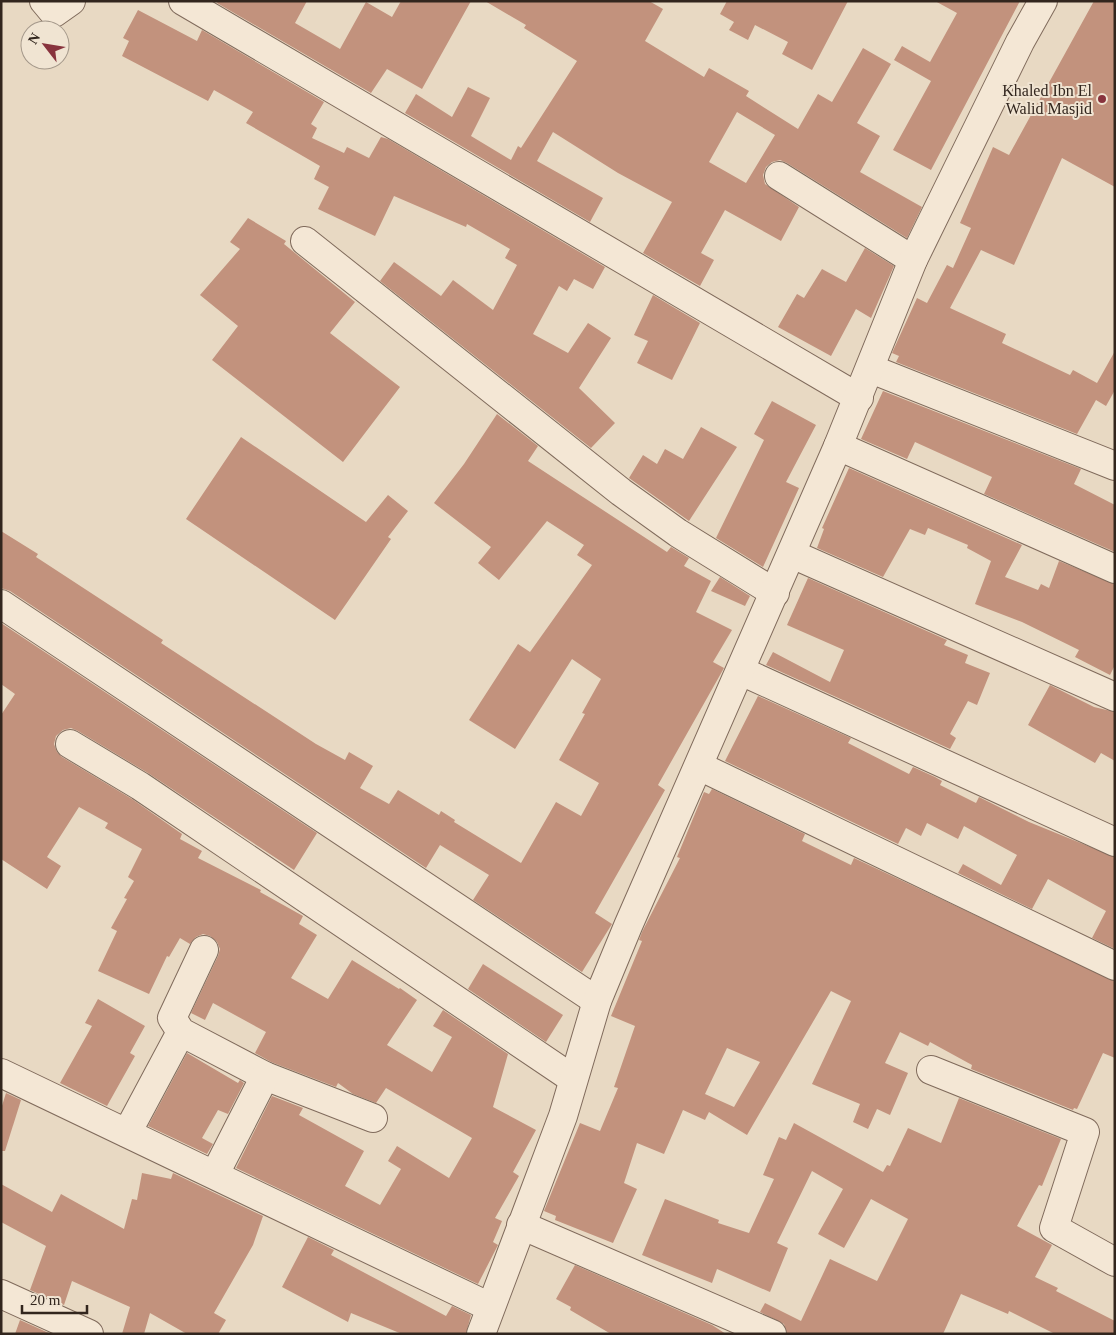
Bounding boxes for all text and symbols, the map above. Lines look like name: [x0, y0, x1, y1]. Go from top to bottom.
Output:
north arrow: [20, 20, 70, 70]
text: N: [25, 30, 43, 47]
place label: Khaled Ibn El Walid Masjid: [1002, 82, 1093, 118]
marker: Khaled Ibn El Walid Masjid: [1096, 93, 1108, 105]
scale bar: [22, 1282, 88, 1314]
text: 20 m: [30, 1292, 61, 1308]

